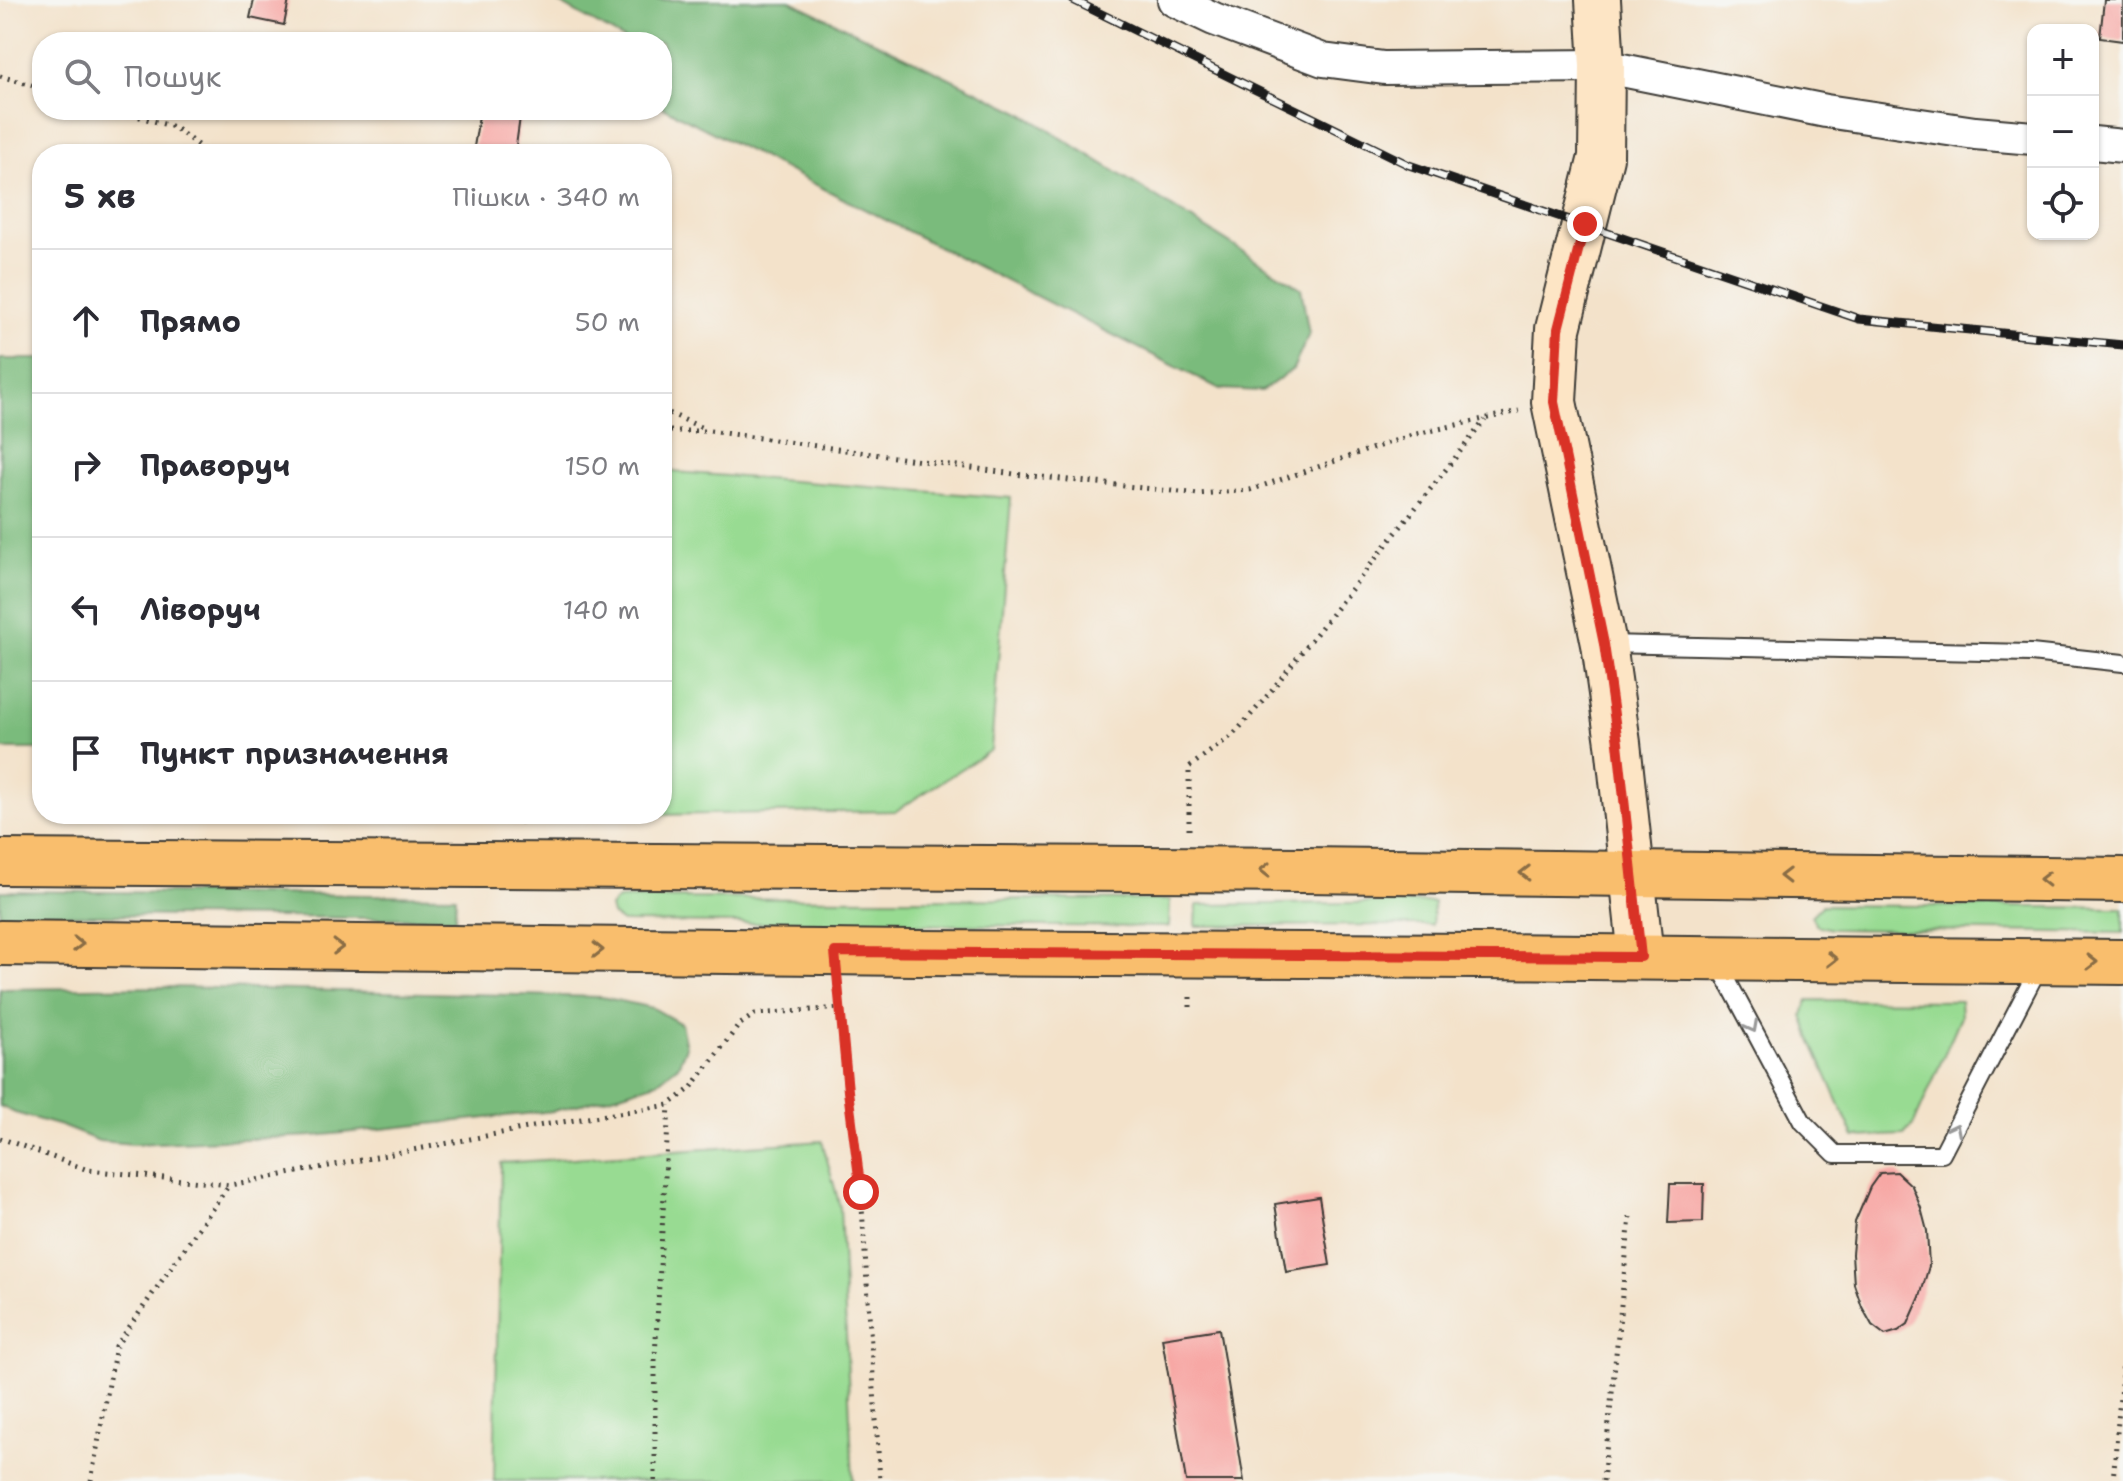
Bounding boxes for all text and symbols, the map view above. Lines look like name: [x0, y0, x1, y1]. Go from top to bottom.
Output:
map controls: [2027, 24, 2099, 240]
button: +: [2027, 24, 2099, 96]
search box: [32, 32, 672, 120]
icon: search: [60, 54, 104, 98]
text: Пошук: [124, 56, 221, 97]
button: −: [2027, 96, 2099, 168]
button: locate: [2027, 168, 2099, 240]
text: 5 хв: [64, 173, 136, 219]
text: Пішки · 340 m: [453, 179, 640, 214]
route end: [1567, 206, 1603, 242]
icon: ahead: [64, 299, 108, 343]
text: Прямо: [140, 301, 241, 342]
text: 50 m: [575, 304, 640, 339]
icon: right: [64, 443, 108, 487]
text: Праворуч: [140, 445, 290, 486]
text: 150 m: [564, 448, 640, 483]
icon: left: [64, 587, 108, 631]
text: Ліворуч: [140, 589, 261, 630]
text: 140 m: [563, 592, 640, 627]
icon: arrive: [64, 731, 108, 775]
text: Пункт призначення: [140, 733, 449, 774]
one-way arrow: [1258, 861, 1271, 879]
one-way arrow: [1518, 864, 1531, 882]
one-way arrow: [1778, 867, 1791, 885]
one-way arrow: [2038, 871, 2051, 888]
one-way arrow: [72, 935, 85, 953]
one-way arrow: [332, 938, 345, 956]
one-way arrow: [592, 941, 605, 959]
one-way arrow: [1826, 950, 1839, 968]
one-way arrow: [2086, 953, 2099, 971]
one-way arrow: [1743, 1019, 1758, 1033]
one-way arrow: [1945, 1122, 1960, 1137]
route start: [843, 1174, 879, 1210]

